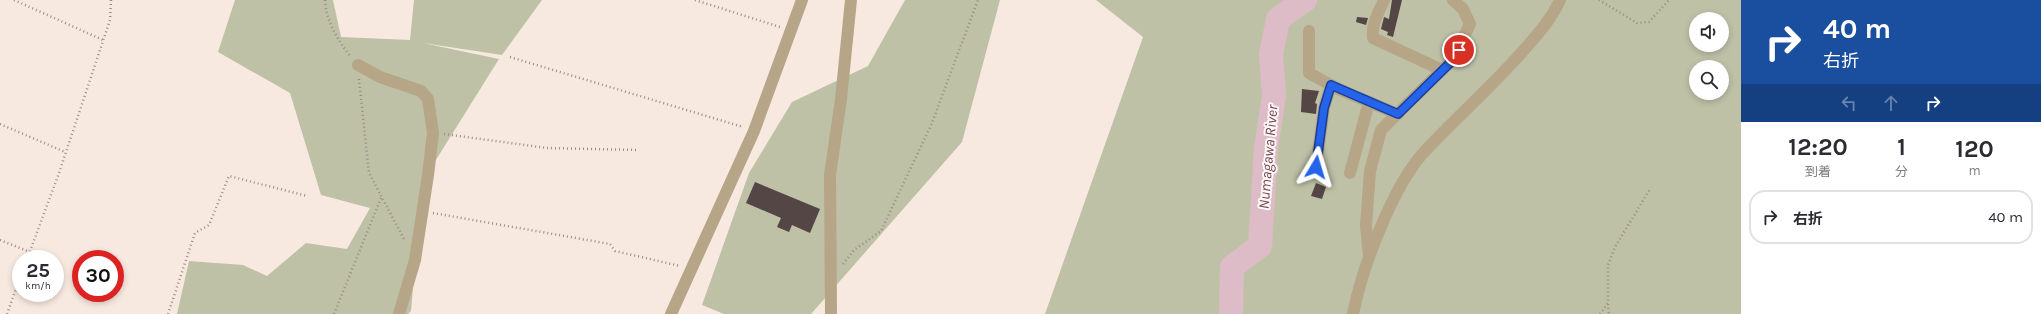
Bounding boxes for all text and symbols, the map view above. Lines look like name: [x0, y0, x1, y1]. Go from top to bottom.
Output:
map controls: [1689, 12, 1729, 100]
button: sound: [1689, 12, 1729, 52]
text: 40 m: [1823, 12, 1891, 45]
icon: right: [1757, 16, 1809, 68]
pin: [1442, 33, 1476, 67]
icon: arrive: [1448, 39, 1470, 61]
text: 右折: [1823, 50, 1859, 72]
button: search: [1689, 60, 1729, 100]
icon: left: [1838, 92, 1860, 114]
icon: ahead: [1880, 92, 1902, 114]
icon: right: [1922, 92, 1944, 114]
water label: Numagawa River: [1254, 103, 1282, 210]
text: 12:20: [1788, 133, 1848, 161]
text: 1: [1897, 133, 1906, 161]
text: 120: [1955, 135, 1994, 163]
position arrow: [1295, 146, 1337, 188]
text: m: [1968, 163, 1981, 178]
text: 到着: [1805, 164, 1831, 179]
text: 分: [1895, 164, 1908, 179]
icon: right: [1759, 206, 1781, 228]
text: 40 m: [1988, 208, 2023, 226]
text: 右折: [1793, 210, 1823, 228]
speed limit sign: 30: [72, 250, 124, 302]
text: 25: [26, 259, 50, 282]
text: km/h: [25, 280, 51, 292]

